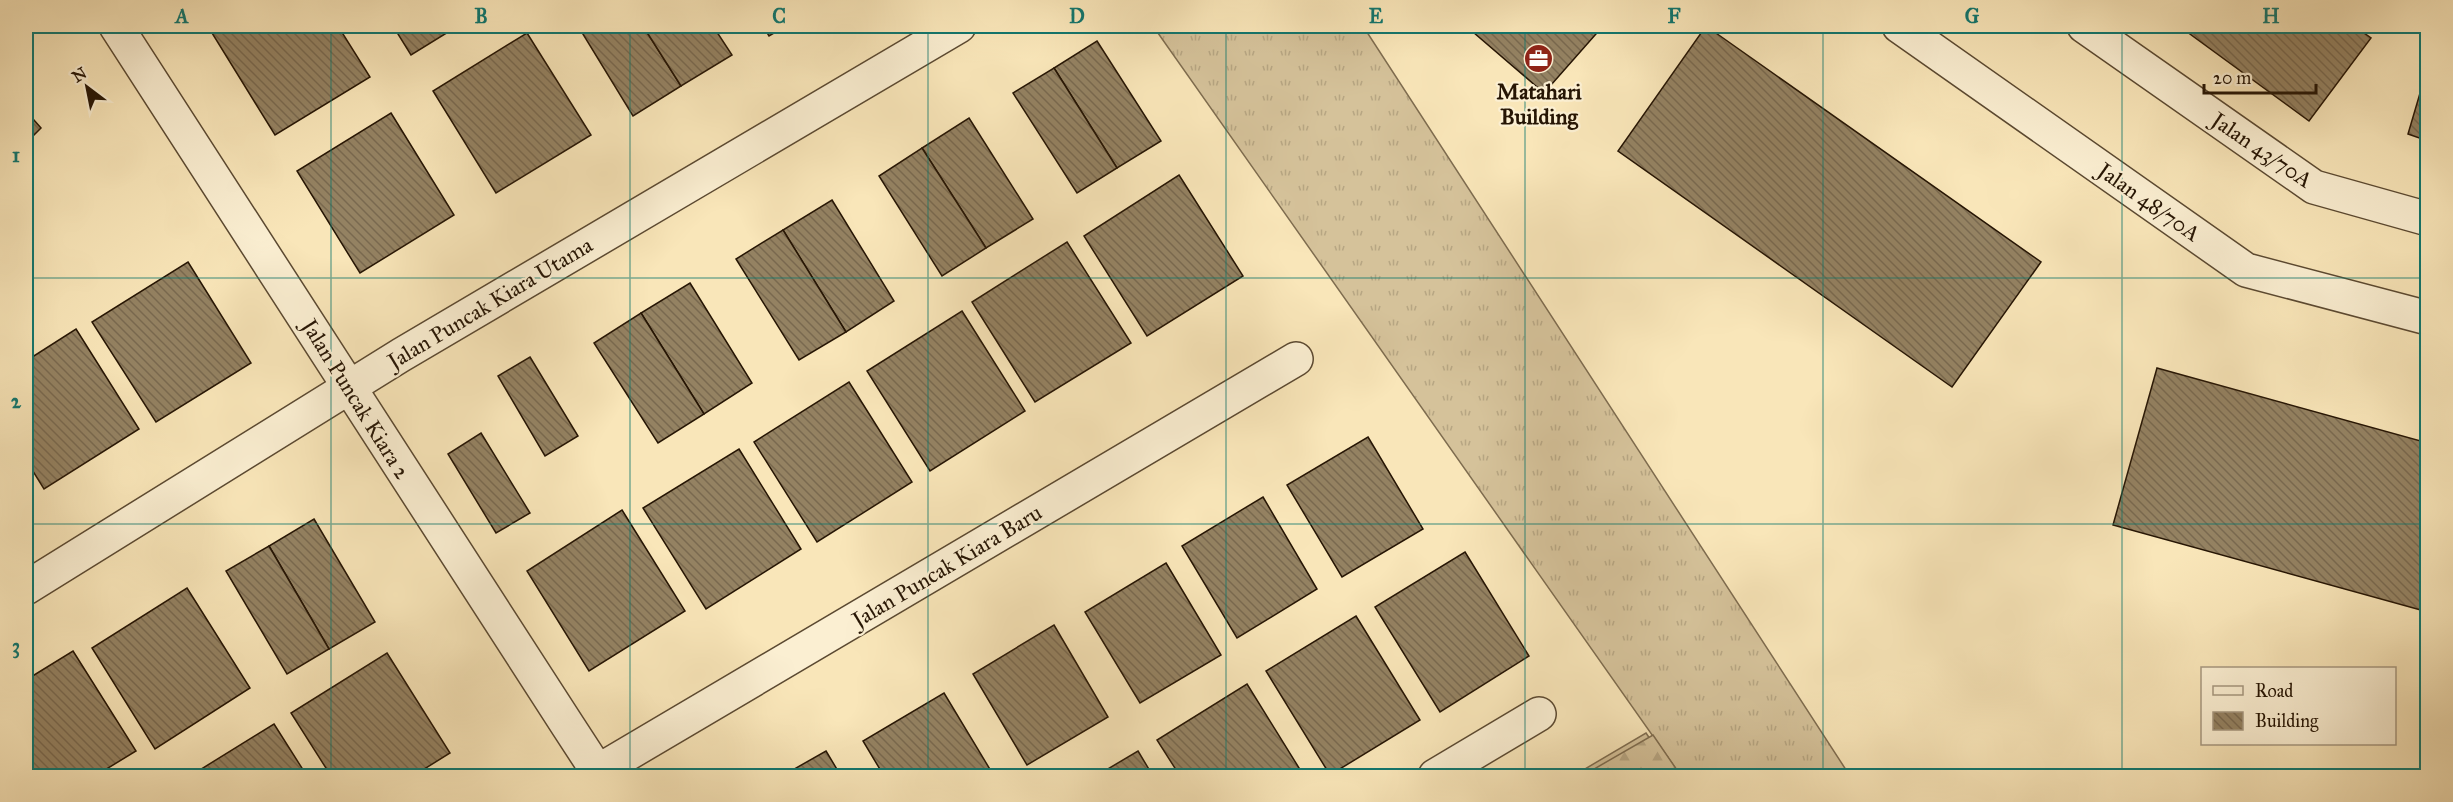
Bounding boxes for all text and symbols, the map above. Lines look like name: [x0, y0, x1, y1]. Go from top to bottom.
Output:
text: A: [173, 4, 189, 28]
text: B: [474, 4, 488, 28]
text: C: [772, 4, 786, 28]
text: D: [1069, 4, 1085, 28]
text: E: [1369, 4, 1384, 28]
text: F: [1667, 4, 1681, 28]
text: G: [1965, 4, 1980, 28]
text: H: [2262, 4, 2280, 28]
office icon: Matahari Building: [1523, 43, 1555, 75]
north arrow: [57, 57, 117, 117]
scale bar: [2204, 57, 2316, 95]
text: N: [69, 63, 90, 86]
text: 20 m: [2213, 67, 2251, 89]
place label: Matahari Building: [1497, 78, 1582, 130]
street label: Jalan 43/70A: [2205, 105, 2318, 194]
text: 1: [12, 143, 20, 167]
street label: Jalan 48/70A: [2091, 156, 2206, 247]
street label: Jalan Puncak Kiara Utama: [381, 231, 598, 376]
street label: Jalan Puncak Kiara 2: [295, 312, 416, 484]
text: 2: [11, 389, 22, 413]
street label: Jalan Puncak Kiara Baru: [846, 499, 1047, 634]
text: 3: [12, 634, 20, 659]
legend: [2201, 667, 2396, 745]
text: Road: [2255, 680, 2293, 702]
text: Building: [2255, 710, 2319, 733]

